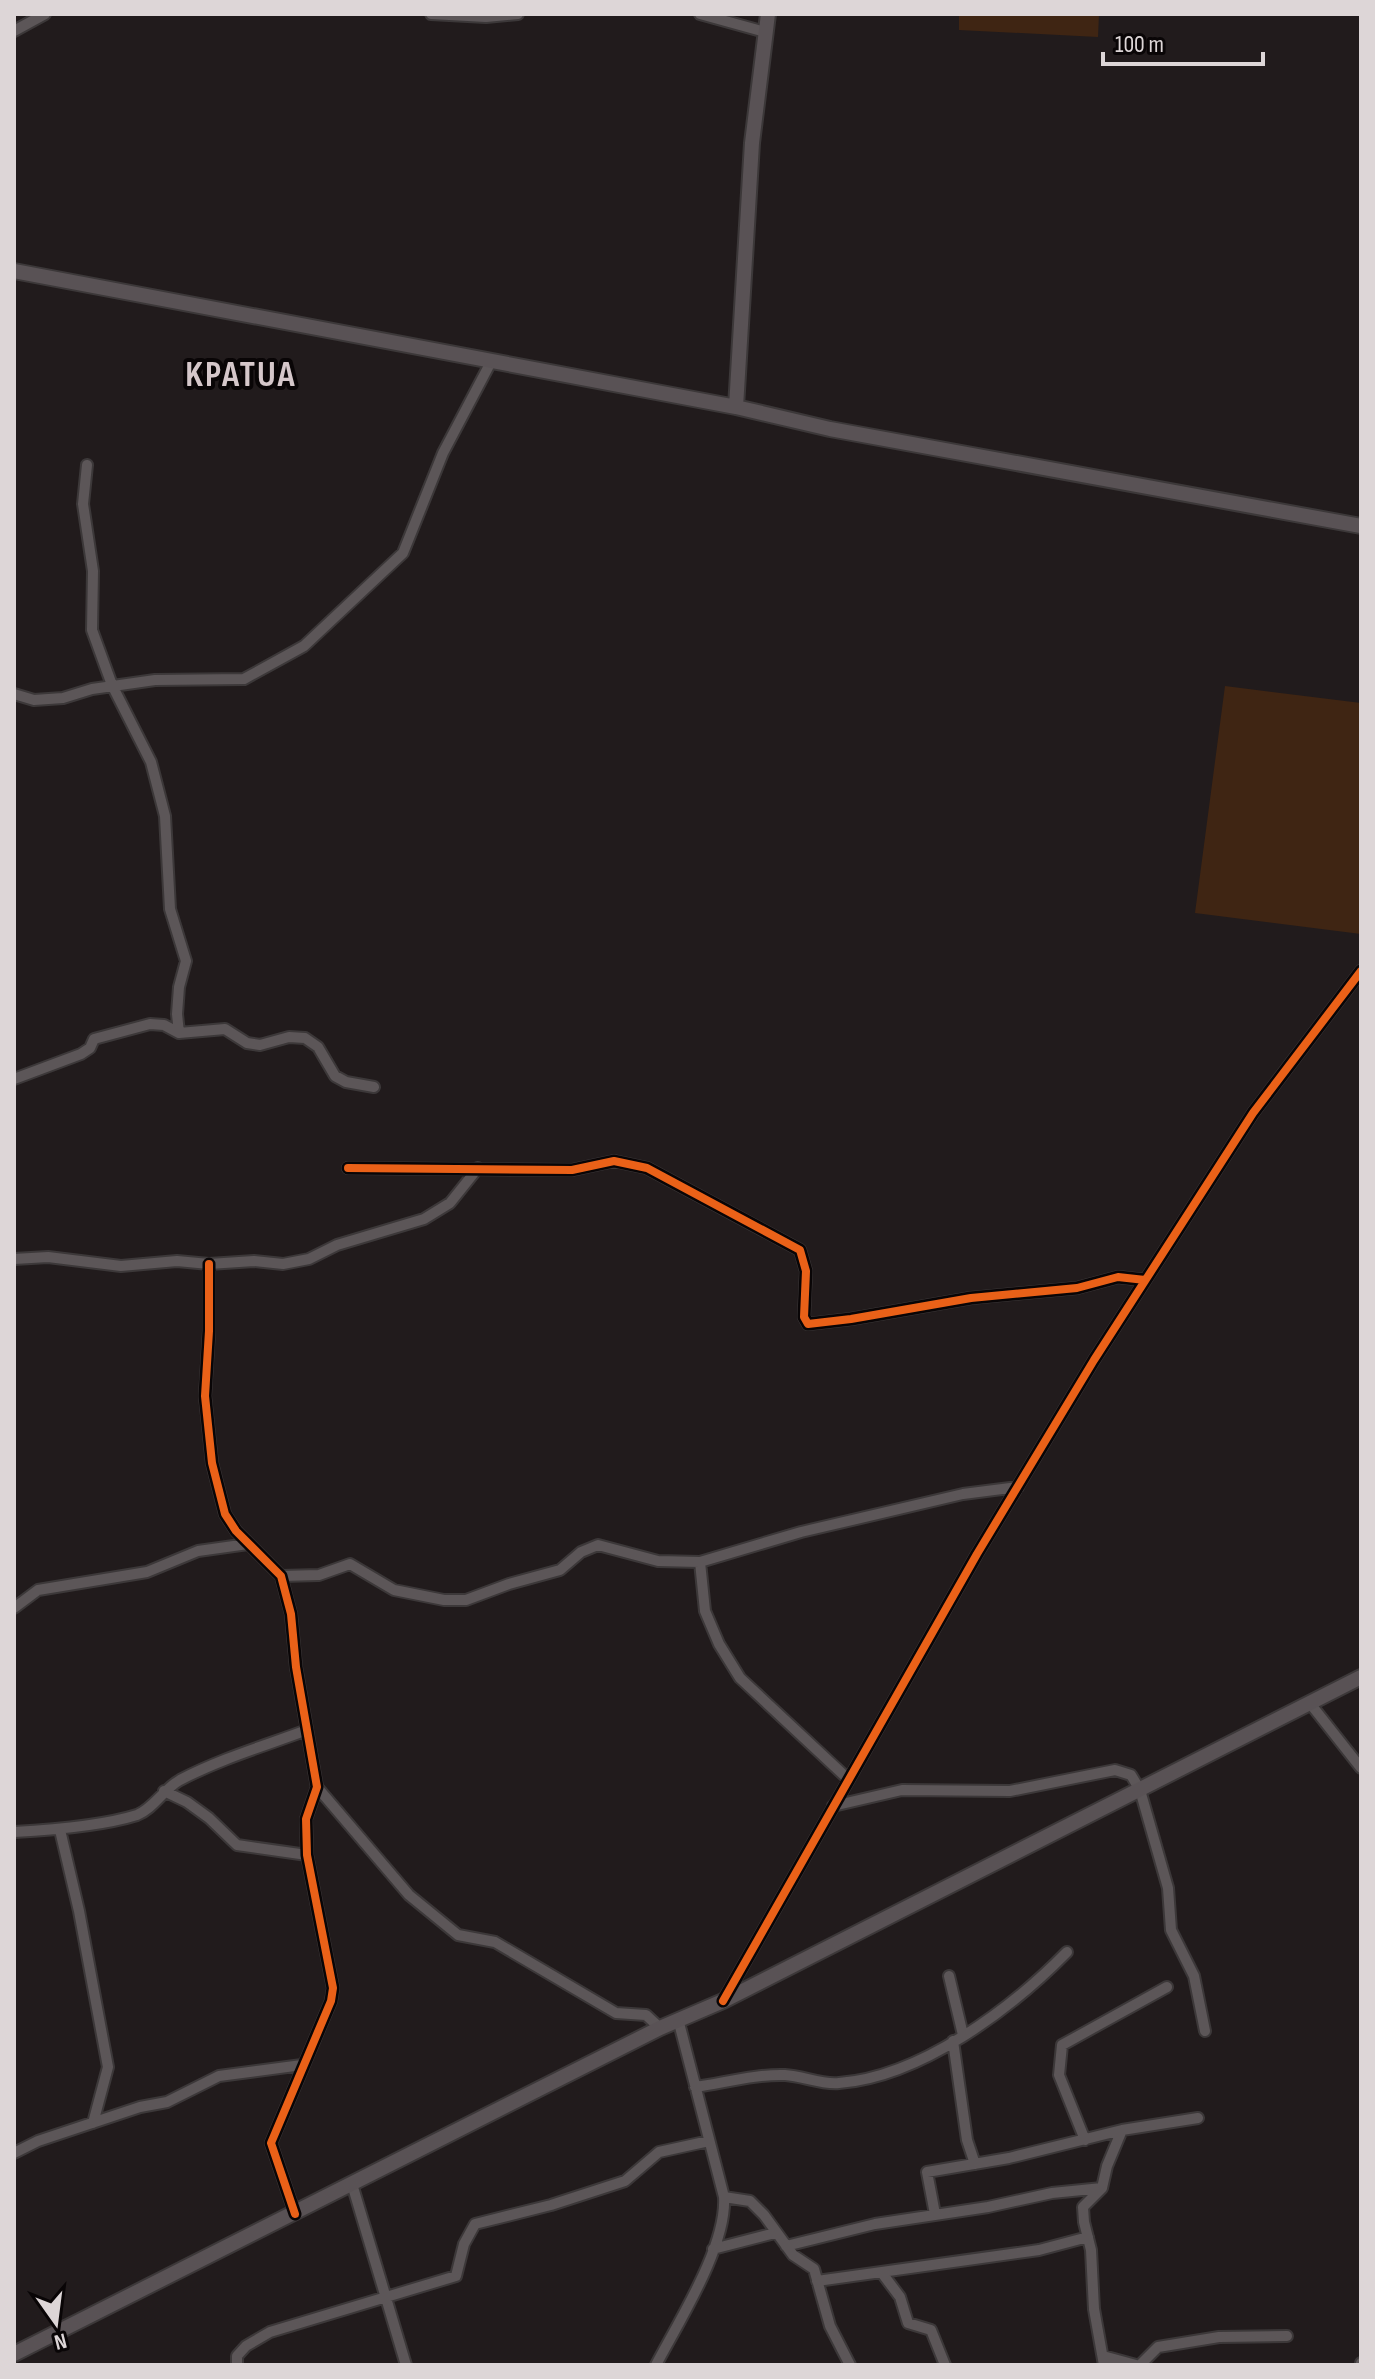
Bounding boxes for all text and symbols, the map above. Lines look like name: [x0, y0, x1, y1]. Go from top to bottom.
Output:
scale bar: [1103, 16, 1263, 66]
text: 100 m: [1115, 30, 1164, 59]
district label: KPATUA: [185, 354, 297, 397]
north arrow: [16, 2283, 96, 2363]
text: N: [52, 2326, 69, 2355]

